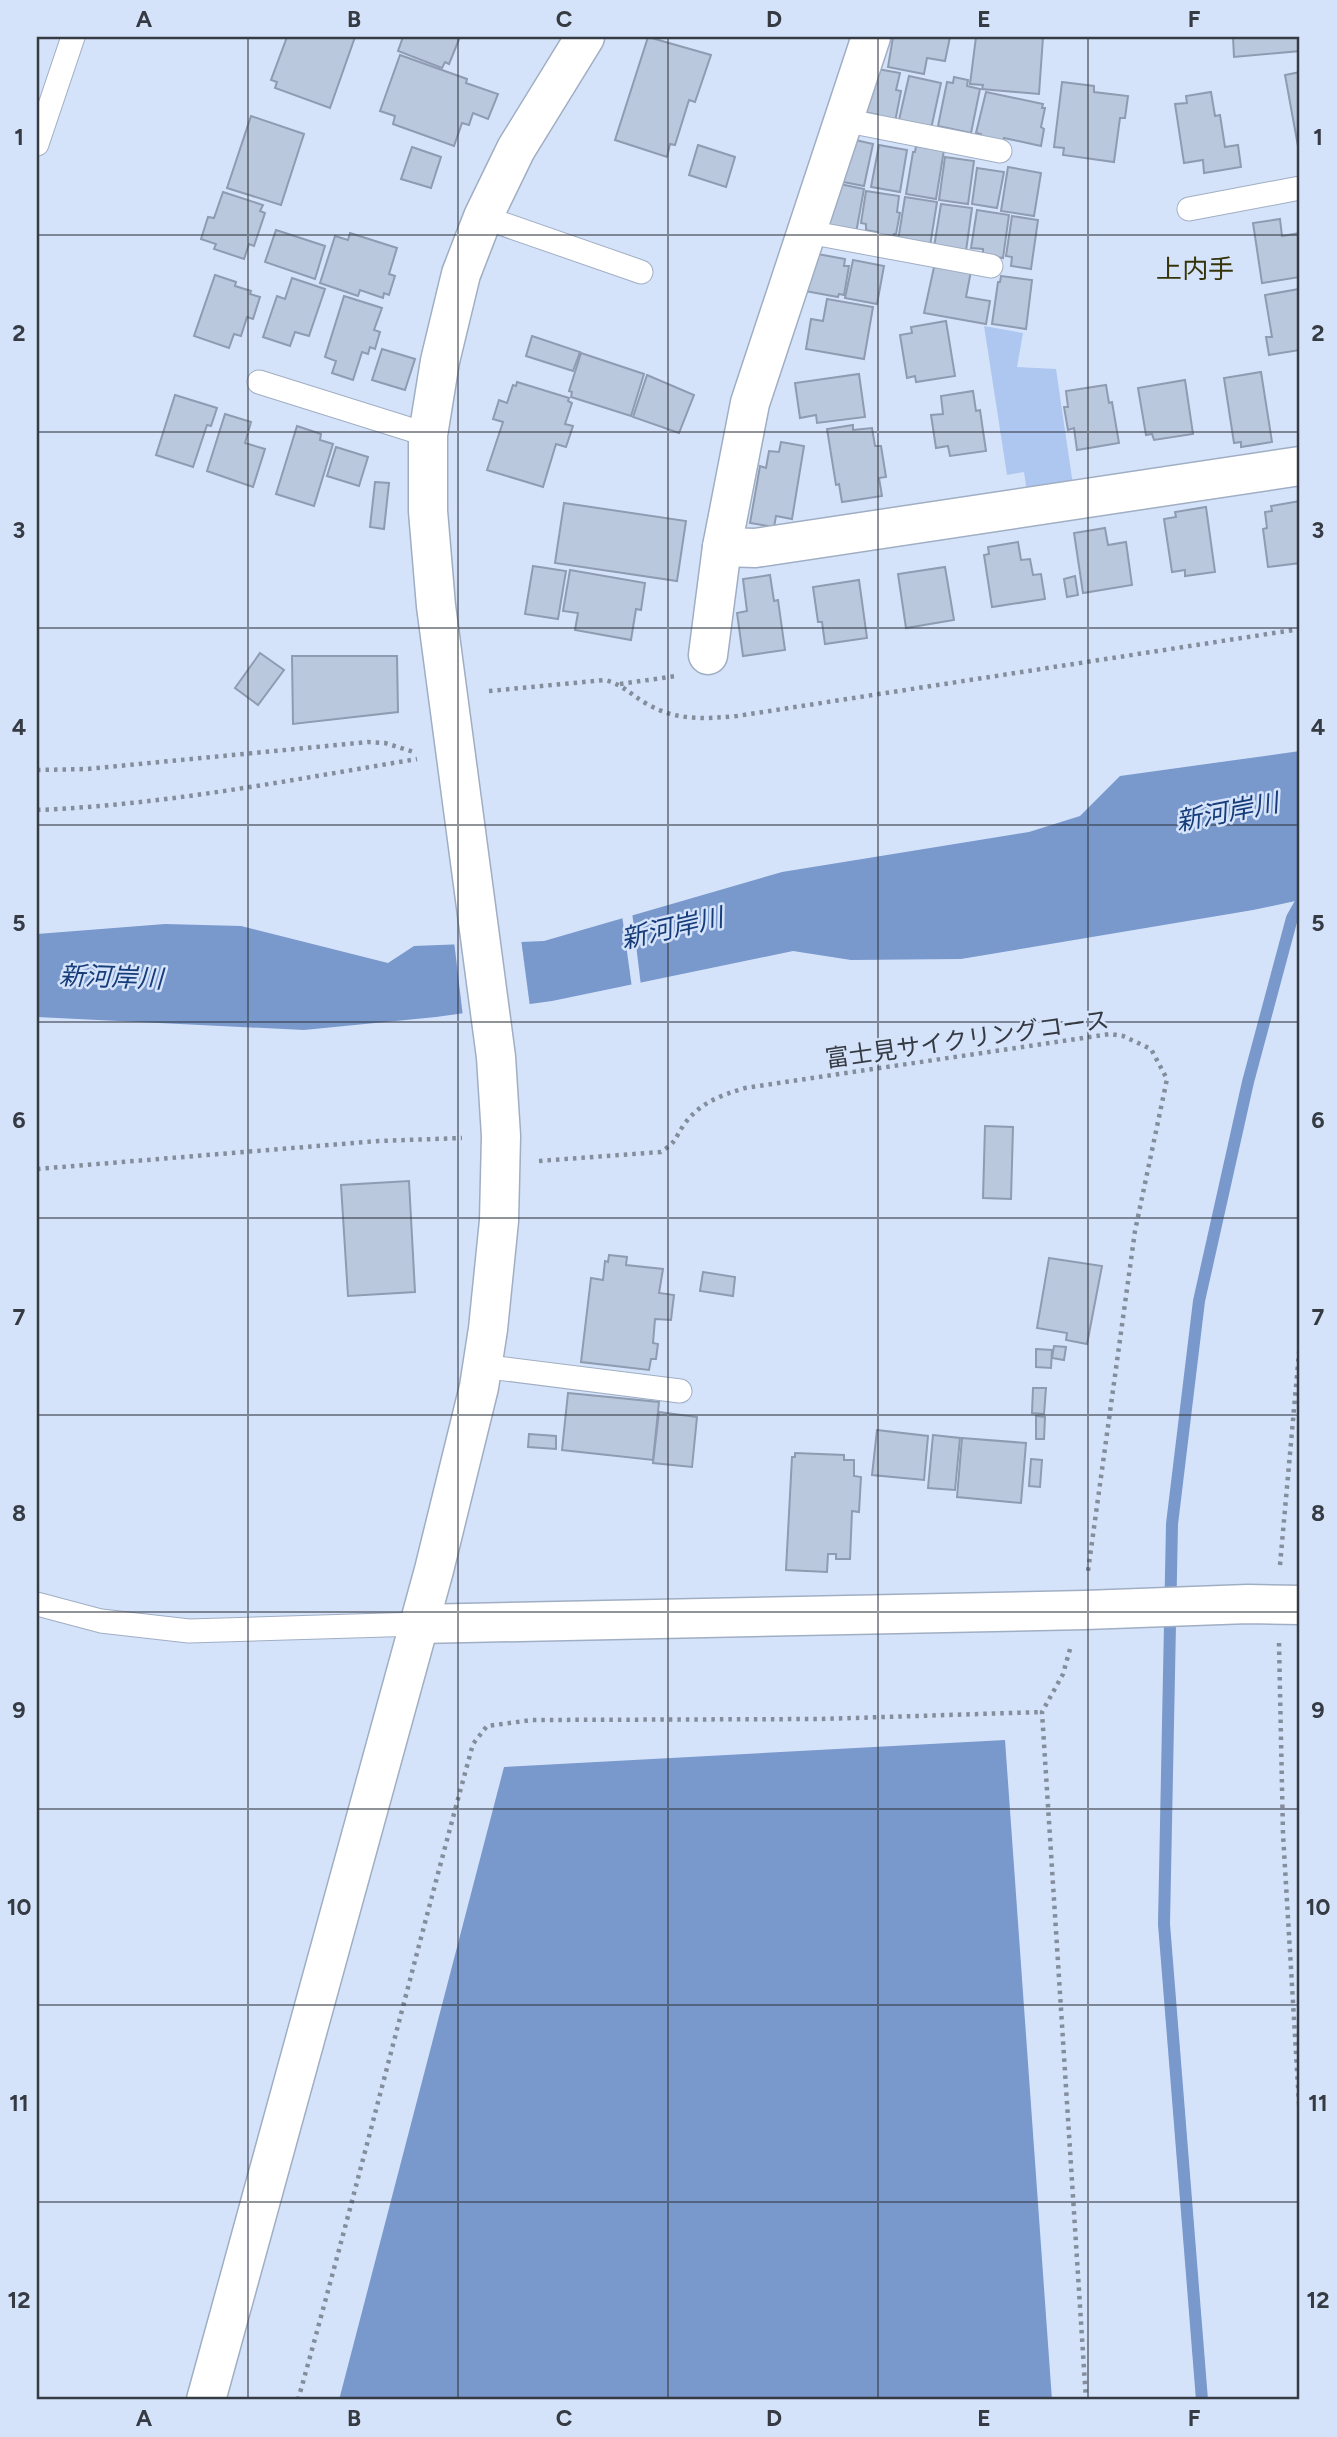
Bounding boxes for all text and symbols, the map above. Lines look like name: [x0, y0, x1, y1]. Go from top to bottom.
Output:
text: A: [136, 5, 153, 33]
text: B: [347, 5, 361, 33]
text: C: [556, 5, 573, 33]
text: D: [766, 5, 782, 33]
text: E: [977, 5, 991, 33]
text: F: [1188, 5, 1201, 33]
text: 1: [14, 123, 24, 151]
text: 1: [1313, 123, 1323, 151]
district label: 上内手: [1156, 253, 1234, 285]
text: 2: [12, 319, 26, 347]
text: 2: [1311, 319, 1325, 347]
text: 3: [13, 516, 25, 544]
text: 3: [1312, 516, 1324, 544]
text: 4: [12, 713, 26, 741]
text: 4: [1311, 713, 1325, 741]
water label: 新河岸川: [1173, 786, 1284, 838]
water label: 新河岸川: [618, 900, 729, 955]
text: 5: [12, 909, 26, 937]
text: 5: [1311, 909, 1325, 937]
water label: 新河岸川: [58, 959, 167, 995]
street label: 富士見サイクリングコース: [823, 1005, 1111, 1073]
text: 6: [12, 1106, 26, 1134]
text: 6: [1311, 1106, 1325, 1134]
text: 7: [13, 1303, 26, 1331]
text: 7: [1312, 1303, 1325, 1331]
text: 8: [12, 1499, 26, 1527]
text: 8: [1311, 1499, 1325, 1527]
text: 9: [12, 1696, 26, 1724]
text: 9: [1311, 1696, 1325, 1724]
text: 10: [7, 1893, 31, 1921]
text: 10: [1306, 1893, 1330, 1921]
text: 11: [9, 2089, 29, 2117]
text: 11: [1308, 2089, 1328, 2117]
text: 12: [7, 2286, 31, 2314]
text: 12: [1306, 2286, 1330, 2314]
text: A: [136, 2404, 153, 2432]
text: B: [347, 2404, 361, 2432]
text: C: [556, 2404, 573, 2432]
text: D: [766, 2404, 782, 2432]
text: E: [977, 2404, 991, 2432]
text: F: [1188, 2404, 1201, 2432]

